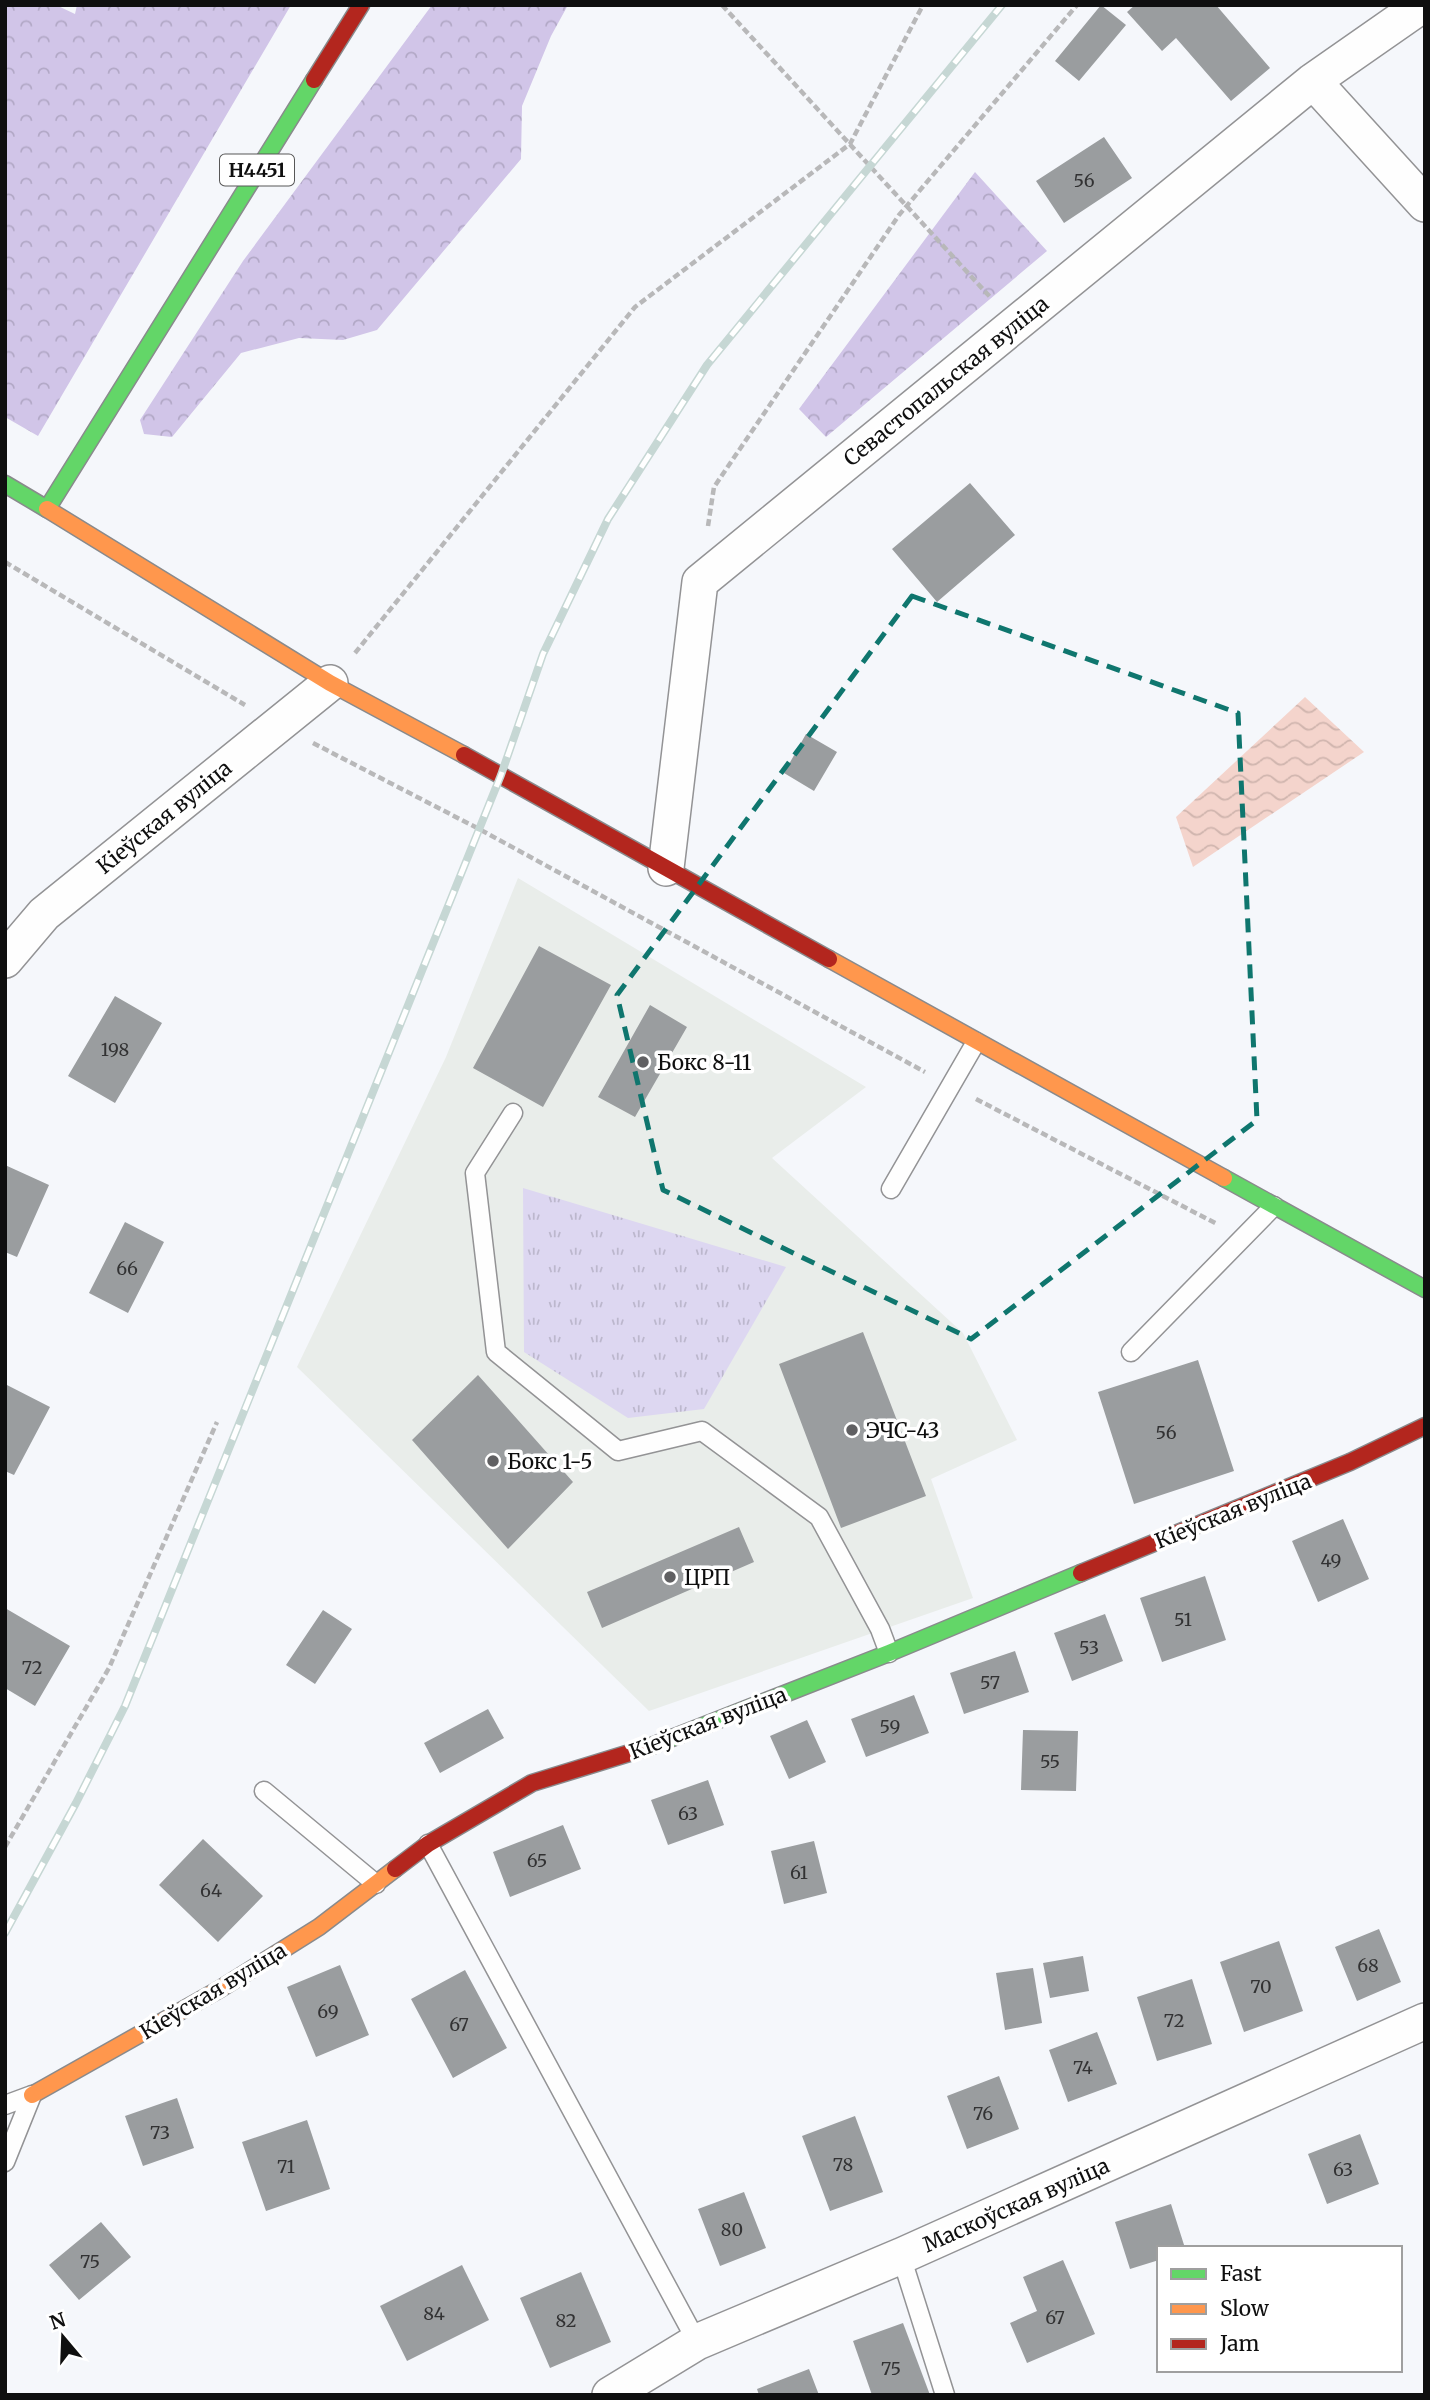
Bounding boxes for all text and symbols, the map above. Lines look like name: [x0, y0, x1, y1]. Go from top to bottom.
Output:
road number: Н4451: [220, 154, 294, 186]
house number: 56: [1073, 169, 1095, 192]
street label: Севастопальская вуліца: [838, 290, 1054, 472]
street label: Кіеўская вуліца: [91, 754, 237, 880]
house number: 198: [101, 1038, 129, 1061]
place label: Бокс 8-11: [657, 1049, 751, 1076]
marker: Бокс 8-11: [635, 1054, 651, 1070]
house number: 66: [116, 1257, 138, 1280]
place label: ЭЧС-43: [866, 1417, 939, 1444]
house number: 56: [1155, 1421, 1177, 1444]
marker: ЭЧС-43: [844, 1422, 860, 1438]
place label: Бокс 1-5: [507, 1448, 593, 1475]
marker: Бокс 1-5: [485, 1453, 501, 1469]
street label: Кіеўская вуліца: [1151, 1467, 1315, 1555]
house number: 49: [1321, 1549, 1341, 1572]
place label: ЦРП: [684, 1564, 730, 1591]
marker: ЦРП: [662, 1569, 678, 1585]
house number: 51: [1174, 1608, 1192, 1631]
house number: 53: [1079, 1636, 1099, 1659]
house number: 72: [22, 1656, 42, 1679]
house number: 57: [980, 1671, 1000, 1694]
street label: Кіеўская вуліца: [626, 1681, 790, 1765]
house number: 59: [880, 1715, 900, 1738]
house number: 55: [1040, 1750, 1060, 1773]
house number: 63: [678, 1802, 698, 1825]
house number: 65: [527, 1849, 547, 1872]
house number: 61: [790, 1861, 808, 1884]
house number: 64: [200, 1879, 222, 1902]
street label: Кіеўская вуліца: [135, 1937, 291, 2045]
house number: 68: [1357, 1954, 1379, 1977]
house number: 70: [1250, 1975, 1272, 1998]
house number: 69: [317, 2000, 339, 2023]
house number: 72: [1164, 2009, 1184, 2032]
house number: 67: [449, 2013, 469, 2036]
house number: 74: [1073, 2056, 1093, 2079]
house number: 76: [973, 2102, 993, 2125]
house number: 73: [150, 2121, 170, 2144]
street label: Маскоўская вуліца: [919, 2152, 1113, 2258]
house number: 78: [833, 2153, 853, 2176]
house number: 71: [277, 2155, 295, 2178]
house number: 63: [1333, 2158, 1353, 2181]
house number: 80: [721, 2218, 743, 2241]
legend: [1157, 2246, 1402, 2372]
house number: 75: [80, 2250, 100, 2273]
text: Fast: [1220, 2260, 1262, 2287]
text: Slow: [1220, 2295, 1269, 2322]
north arrow: [28, 2302, 98, 2372]
house number: 84: [423, 2302, 445, 2325]
house number: 67: [1045, 2306, 1065, 2329]
text: N: [46, 2307, 68, 2335]
house number: 82: [555, 2309, 577, 2332]
text: Jam: [1219, 2330, 1259, 2357]
house number: 75: [881, 2357, 901, 2380]

